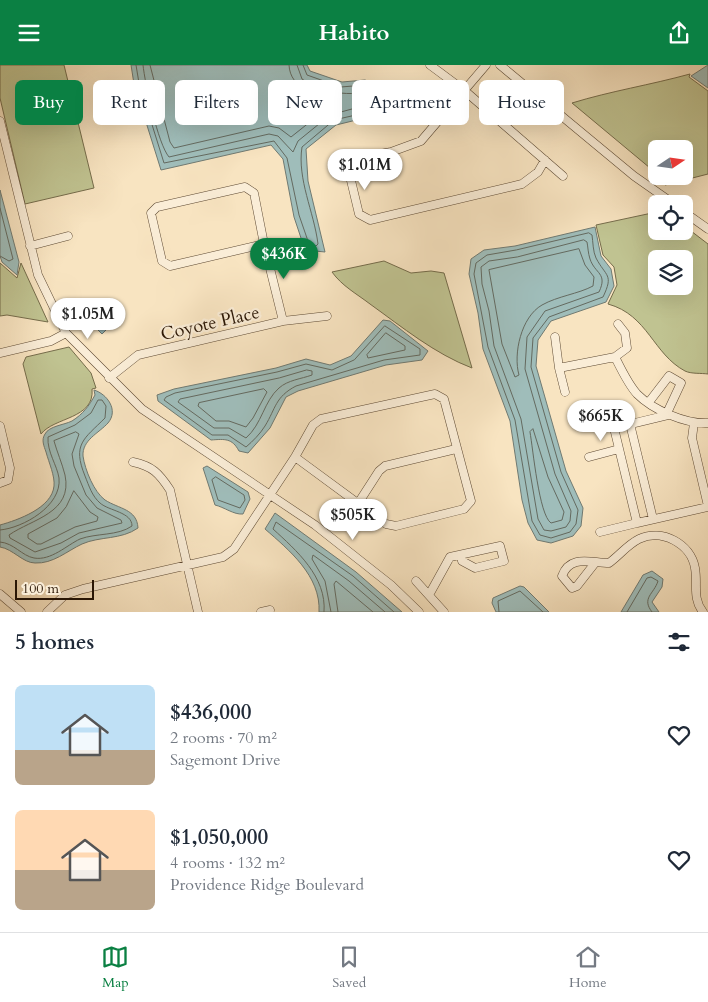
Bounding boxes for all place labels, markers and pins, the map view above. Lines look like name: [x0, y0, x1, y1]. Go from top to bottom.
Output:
pin: $1.01M: [324, 149, 406, 191]
pin: $436K: [249, 237, 319, 280]
pin: $1.05M: [47, 297, 129, 340]
pin: $665K: [566, 399, 636, 442]
pin: $505K: [318, 499, 388, 541]

